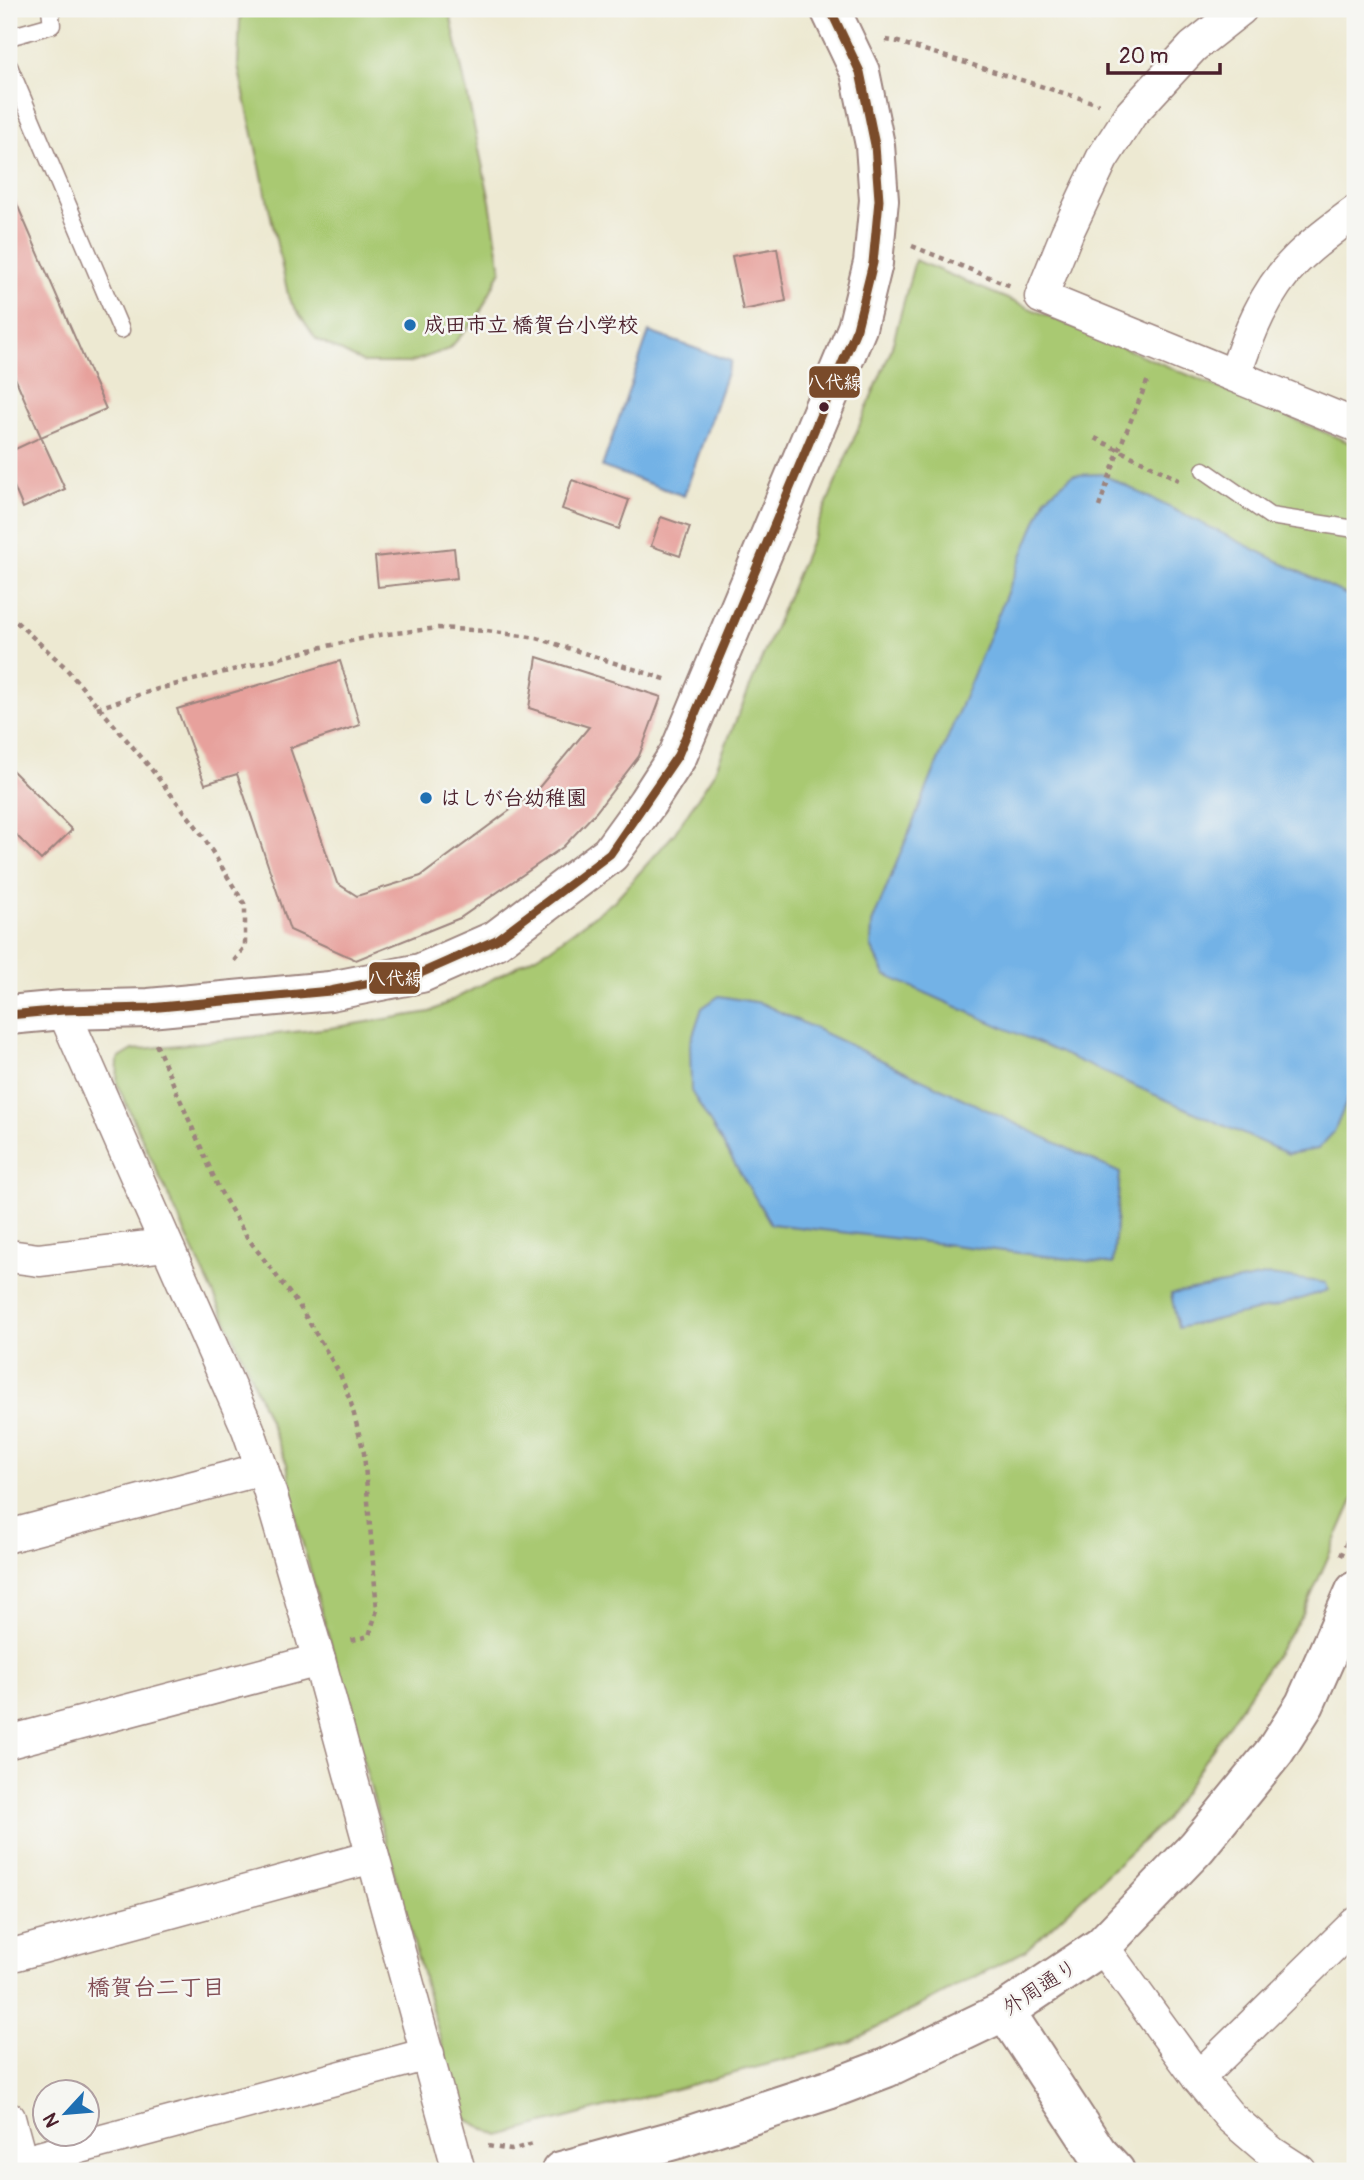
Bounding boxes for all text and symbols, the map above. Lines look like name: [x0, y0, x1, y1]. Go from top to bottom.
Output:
scale bar: [1108, 32, 1220, 76]
text: 20 m: [1119, 43, 1168, 70]
place label: 成田市立 橋賀台小学校: [424, 312, 639, 339]
marker: 成田市立 橋賀台小学校: [402, 317, 418, 333]
line badge: 八代線: [808, 365, 861, 399]
text: 八代線: [805, 371, 863, 395]
unlabelled marker: [817, 400, 831, 414]
place label: はしが台幼稚園: [440, 785, 587, 812]
marker: はしが台幼稚園: [418, 790, 434, 806]
line badge: 八代線: [368, 961, 421, 995]
text: 八代線: [366, 967, 424, 991]
street label: 外周通り: [998, 1953, 1083, 2022]
district label: 橋賀台二丁目: [87, 1973, 225, 2002]
north arrow: [32, 2078, 102, 2148]
text: N: [38, 2109, 65, 2131]

